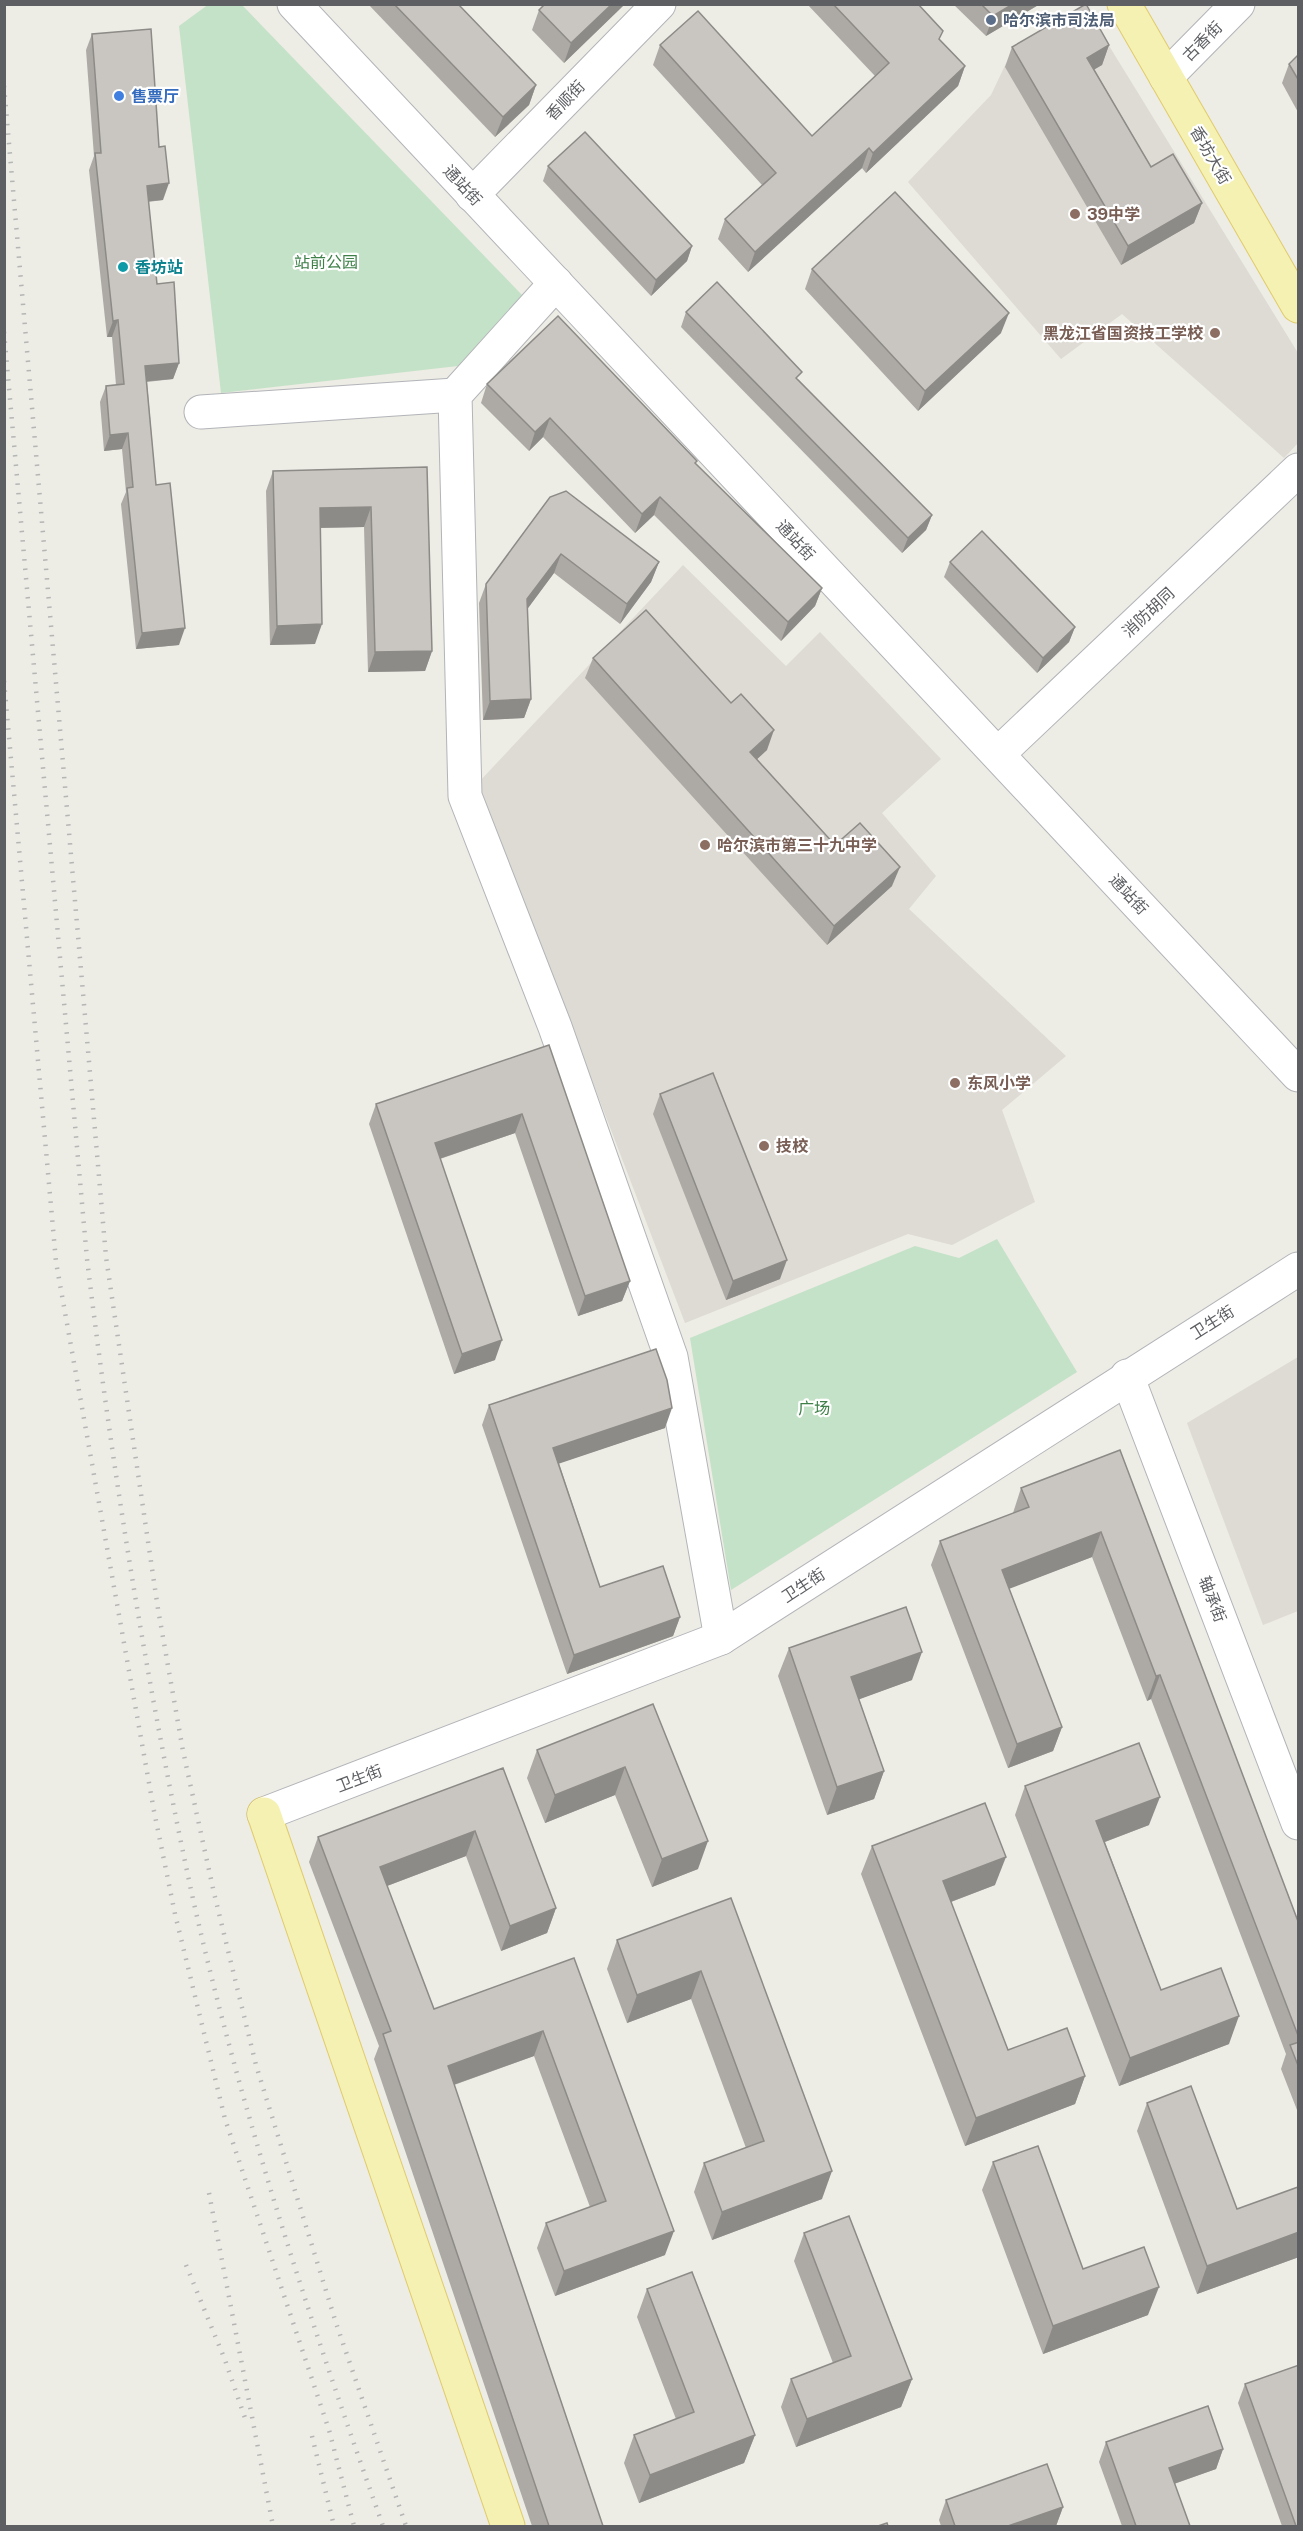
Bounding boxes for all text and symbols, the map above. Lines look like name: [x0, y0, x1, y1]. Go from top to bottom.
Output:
place label: 哈尔滨市司法局: [1003, 11, 1115, 30]
marker: 哈尔滨市司法局: [984, 13, 998, 27]
street label: 古香街: [1179, 18, 1226, 65]
street label: 香顺街: [542, 76, 589, 124]
place label: 售票厅: [131, 87, 179, 106]
marker: 售票厅: [112, 89, 126, 103]
street label: 香坊大街: [1186, 123, 1235, 188]
street label: 通站街: [439, 161, 486, 209]
place label: 39中学: [1087, 205, 1140, 224]
marker: 39中学: [1068, 207, 1082, 221]
park label: 站前公园: [294, 253, 358, 272]
place label: 香坊站: [135, 258, 183, 277]
marker: 香坊站: [116, 260, 130, 274]
place label: 黑龙江省国资技工学校: [1043, 324, 1204, 343]
marker: 黑龙江省国资技工学校: [1208, 326, 1222, 340]
street label: 通站街: [772, 516, 819, 564]
street label: 消防胡同: [1118, 584, 1178, 641]
place label: 哈尔滨市第三十九中学: [717, 836, 877, 855]
marker: 哈尔滨市第三十九中学: [698, 838, 712, 852]
street label: 通站街: [1105, 870, 1152, 918]
place label: 东风小学: [967, 1074, 1031, 1093]
marker: 东风小学: [948, 1076, 962, 1090]
place label: 技校: [776, 1137, 809, 1156]
marker: 技校: [757, 1139, 771, 1153]
street label: 卫生街: [1187, 1302, 1238, 1343]
park label: 广场: [798, 1399, 830, 1418]
street label: 卫生街: [778, 1564, 829, 1606]
street label: 轴承街: [1195, 1573, 1230, 1625]
street label: 卫生街: [333, 1761, 385, 1796]

